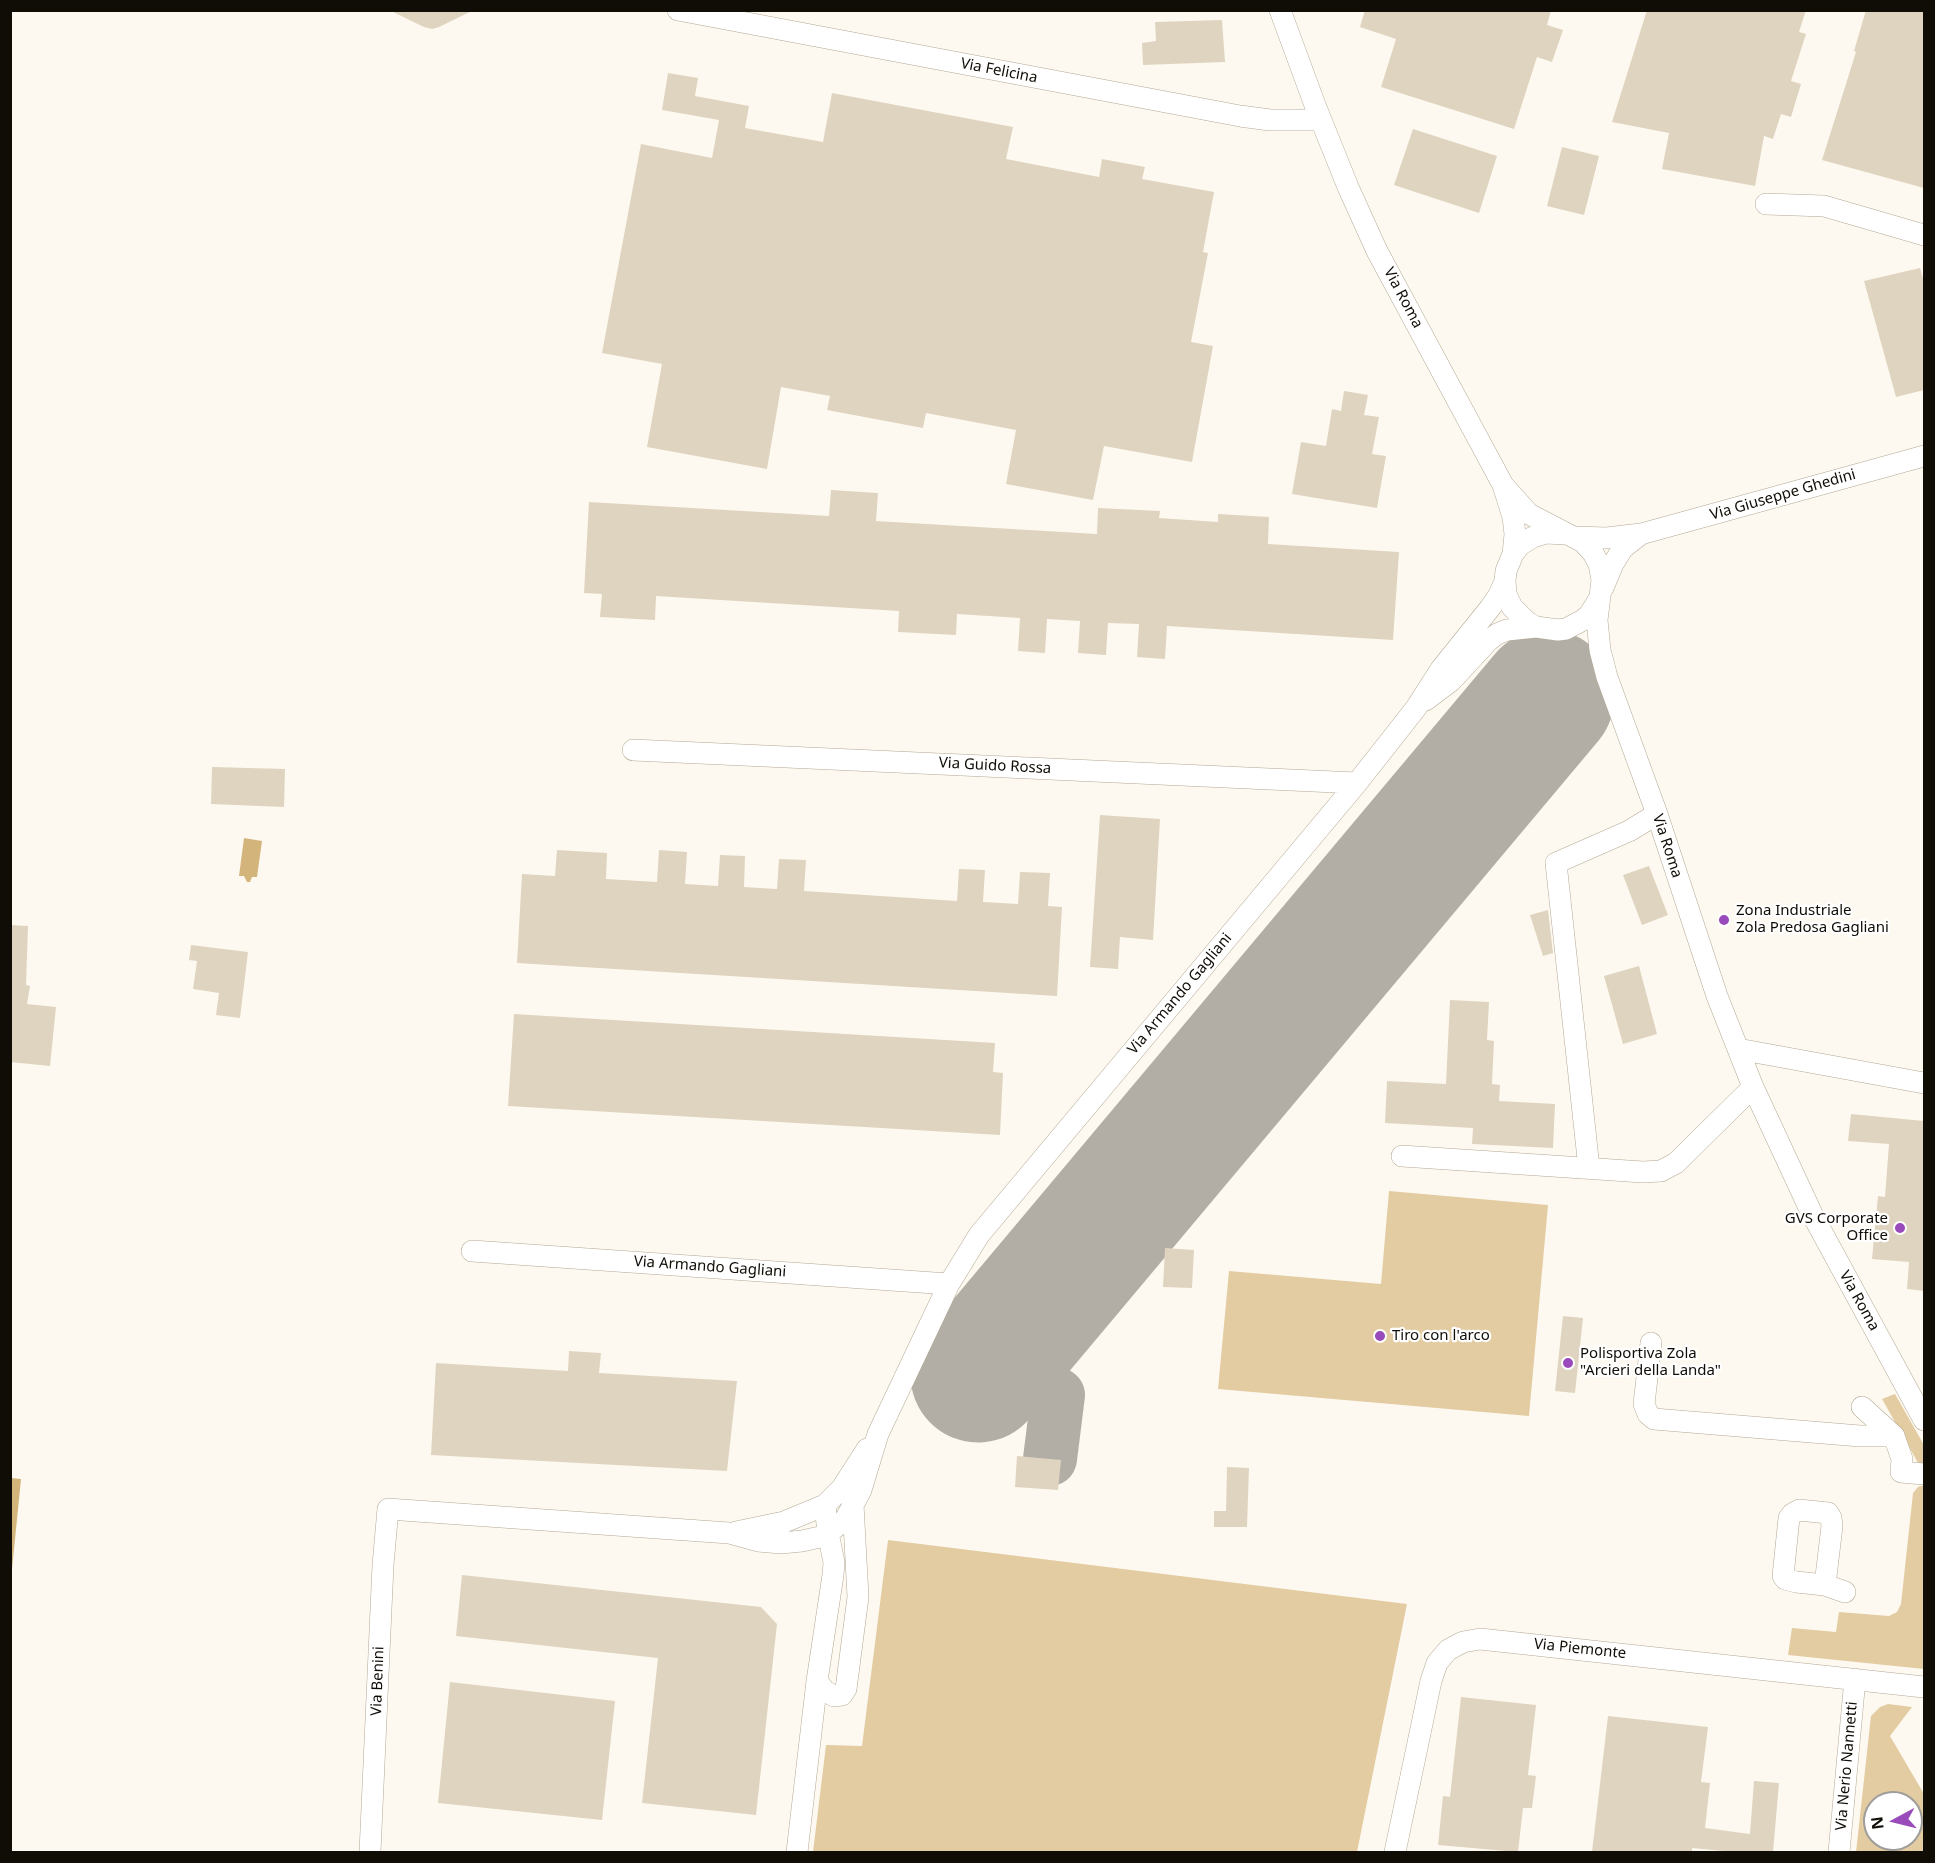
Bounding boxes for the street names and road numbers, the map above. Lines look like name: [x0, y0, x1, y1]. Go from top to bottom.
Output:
street label: Via Felicina: [959, 55, 1039, 87]
street label: Via Roma: [1380, 265, 1426, 331]
street label: Via Giuseppe Ghedini: [1708, 466, 1858, 524]
street label: Via Guido Rossa: [938, 754, 1052, 778]
street label: Via Roma: [1648, 812, 1686, 880]
street label: Via Armando Gagliani: [1124, 930, 1236, 1058]
street label: Via Armando Gagliani: [633, 1253, 787, 1281]
street label: Via Roma: [1835, 1268, 1883, 1334]
street label: Via Piemonte: [1533, 1635, 1627, 1663]
street label: Via Benini: [368, 1646, 388, 1716]
street label: Via Nerio Nannetti: [1832, 1701, 1862, 1831]

